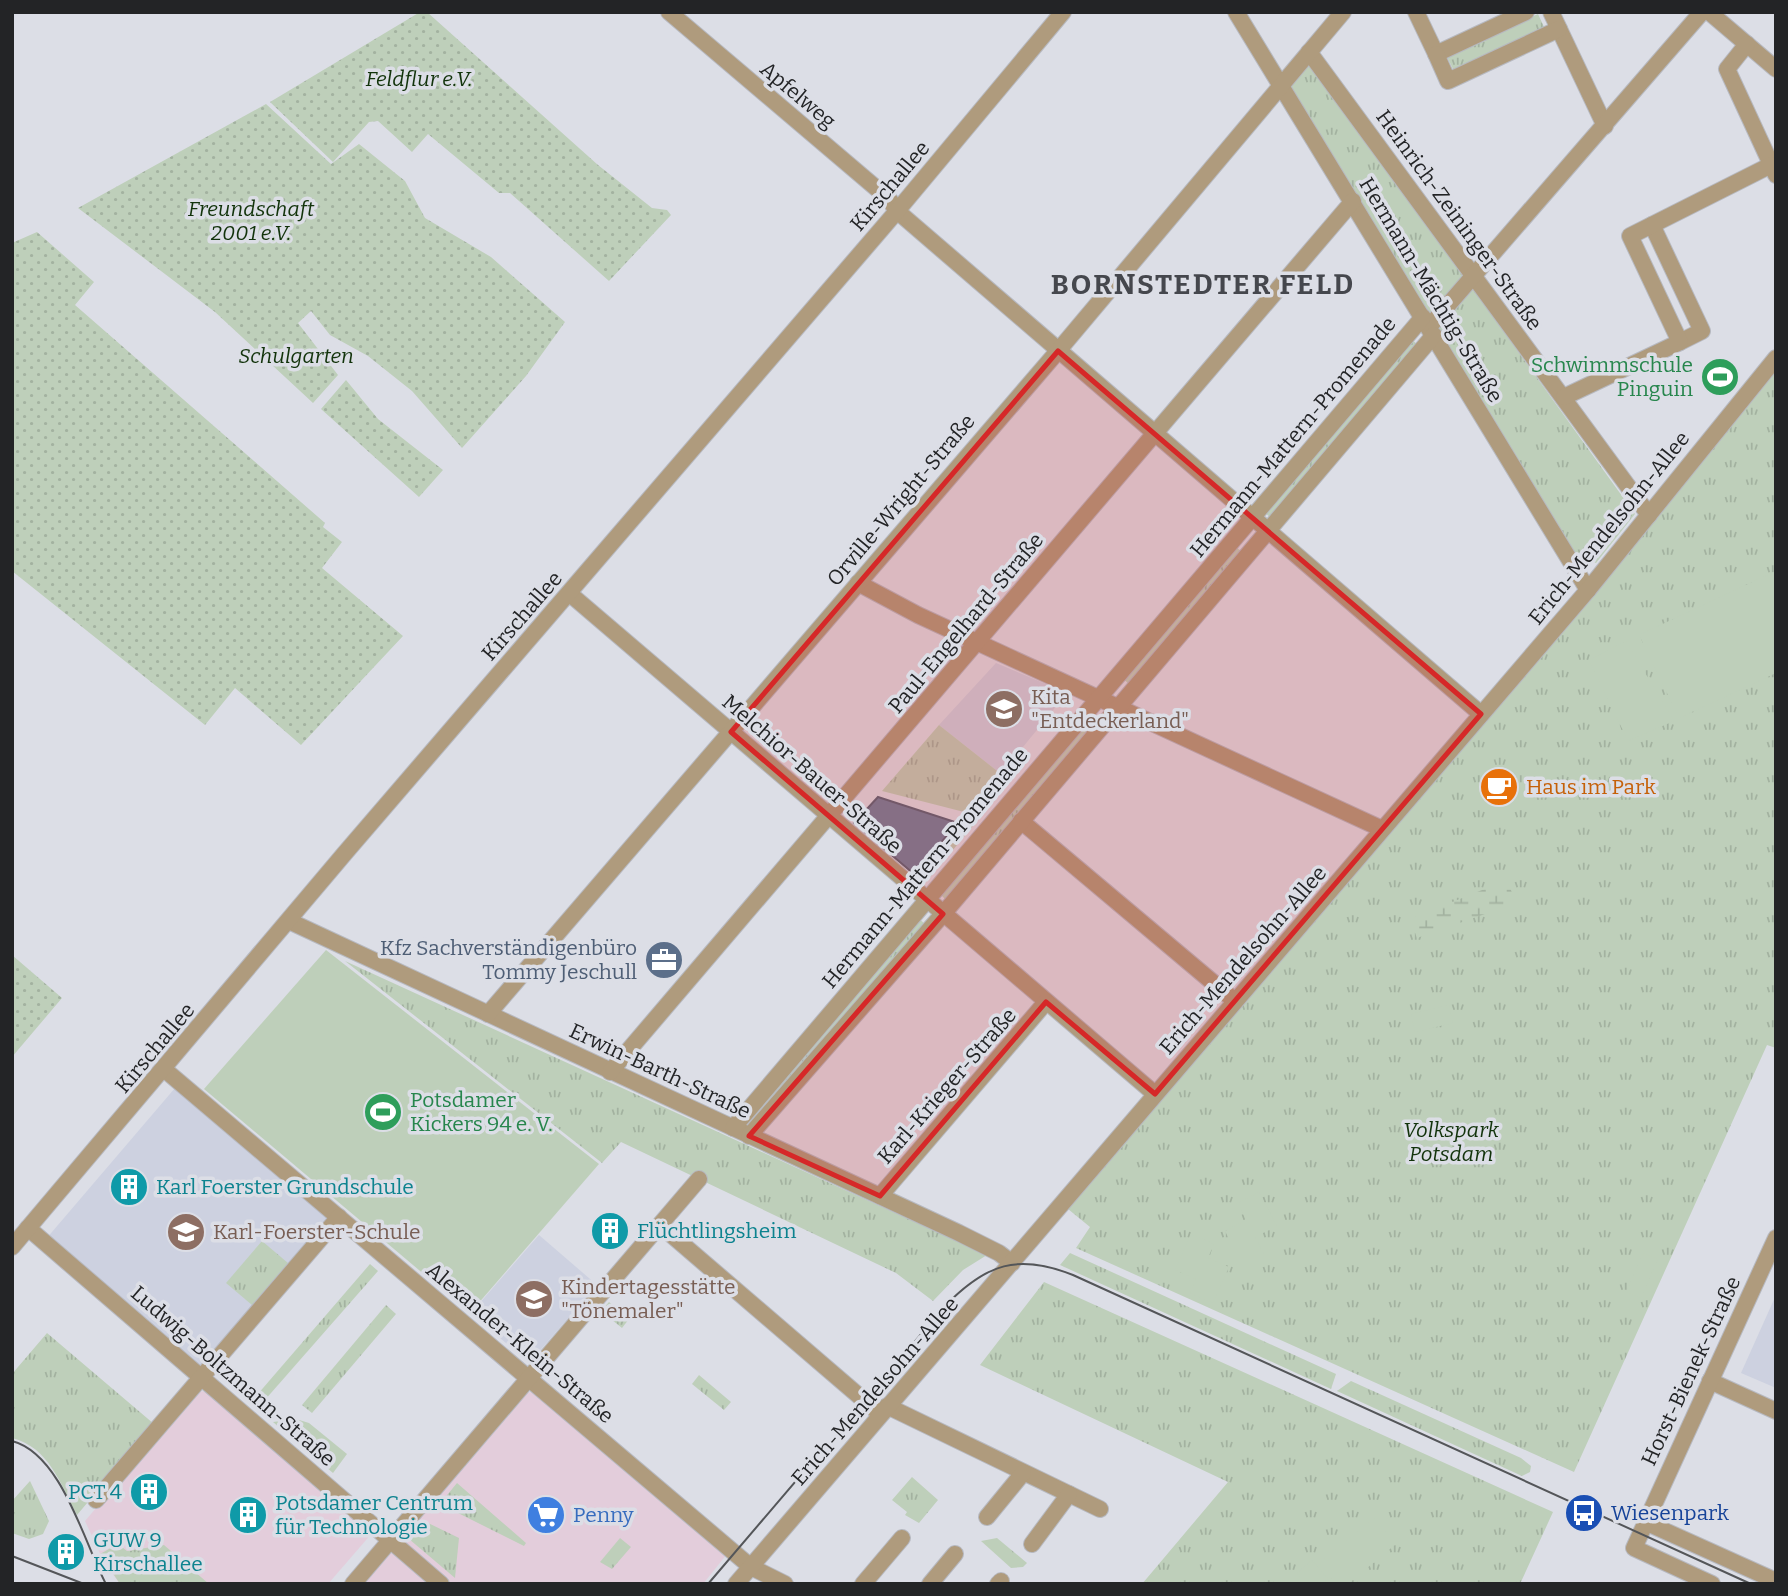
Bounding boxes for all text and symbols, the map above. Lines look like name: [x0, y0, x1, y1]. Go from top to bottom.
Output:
street label: Apfelweg: [755, 56, 841, 134]
park label: Feldflur e.V.: [365, 66, 473, 92]
street label: Heinrich-Zeininger-Straße: [1370, 105, 1548, 335]
street label: Kirschallee: [845, 136, 935, 236]
street label: Hermann-Mächtig-Straße: [1353, 173, 1509, 407]
park label: Freundschaft 2001 e.V.: [188, 196, 315, 246]
district label: BORNSTEDTER FELD: [1051, 268, 1355, 301]
street label: Hermann-Mattern-Promenade: [1185, 311, 1401, 563]
park label: Schulgarten: [238, 343, 354, 369]
place label: Schwimmschule Pinguin: [1531, 352, 1693, 402]
sports icon: Schwimmschule Pinguin: [1699, 356, 1741, 398]
street label: Orville-Wright-Straße: [821, 409, 981, 591]
street label: Erich-Mendelsohn-Allee: [1523, 426, 1695, 630]
street label: Paul-Engelhard-Straße: [883, 527, 1049, 719]
street label: Kirschallee: [476, 566, 568, 666]
place label: Kita "Entdeckerland": [1031, 684, 1189, 734]
school or university icon: Kita "Entdeckerland": [983, 688, 1025, 730]
street label: Melchior-Bauer-Straße: [717, 689, 907, 859]
street label: Hermann-Mattern-Promenade: [817, 742, 1033, 994]
cafe icon: Haus im Park: [1478, 766, 1520, 808]
place label: Haus im Park: [1526, 774, 1656, 800]
street label: Erich-Mendelsohn-Allee: [1154, 860, 1332, 1060]
place label: Kfz Sachverständigenbüro Tommy Jeschull: [380, 935, 637, 985]
office icon: Kfz Sachverständigenbüro Tommy Jeschull: [643, 939, 685, 981]
street label: Kirschallee: [110, 998, 200, 1098]
street label: Karl-Krieger-Straße: [872, 1003, 1022, 1169]
street label: Erwin-Barth-Straße: [565, 1018, 755, 1124]
place label: Potsdamer Kickers 94 e. V.: [410, 1087, 553, 1137]
sports icon: Potsdamer Kickers 94 e. V.: [362, 1091, 404, 1133]
park label: Volkspark Potsdam: [1403, 1117, 1499, 1167]
building icon: Karl Foerster Grundschule: [108, 1166, 150, 1208]
place label: Karl Foerster Grundschule: [156, 1174, 414, 1200]
building icon: Flüchtlingsheim: [589, 1210, 631, 1252]
school or university icon: Karl-Foerster-Schule: [165, 1211, 207, 1253]
place label: Flüchtlingsheim: [637, 1218, 796, 1244]
place label: Karl-Foerster-Schule: [213, 1219, 420, 1245]
street label: Alexander-Klein-Straße: [421, 1257, 619, 1429]
street label: Horst-Bienek-Straße: [1636, 1272, 1746, 1470]
place label: Kindertagesstätte "Tönemaler": [561, 1274, 736, 1324]
school or university icon: Kindertagesstätte "Tönemaler": [513, 1278, 555, 1320]
street label: Ludwig-Boltzmann-Straße: [125, 1280, 341, 1472]
street label: Erich-Mendelsohn-Allee: [786, 1291, 964, 1491]
building icon: PCT 4: [128, 1471, 170, 1513]
place label: PCT 4: [68, 1479, 122, 1505]
place label: Potsdamer Centrum für Technologie: [275, 1490, 473, 1540]
bus stop icon: Wiesenpark: [1563, 1492, 1605, 1534]
building icon: Potsdamer Centrum für Technologie: [227, 1494, 269, 1536]
supermarket icon: Penny: [525, 1494, 567, 1536]
place label: Wiesenpark: [1611, 1500, 1729, 1526]
place label: Penny: [573, 1502, 635, 1528]
place label: GUW 9 Kirschallee: [93, 1527, 203, 1577]
building icon: GUW 9 Kirschallee: [45, 1531, 87, 1573]

